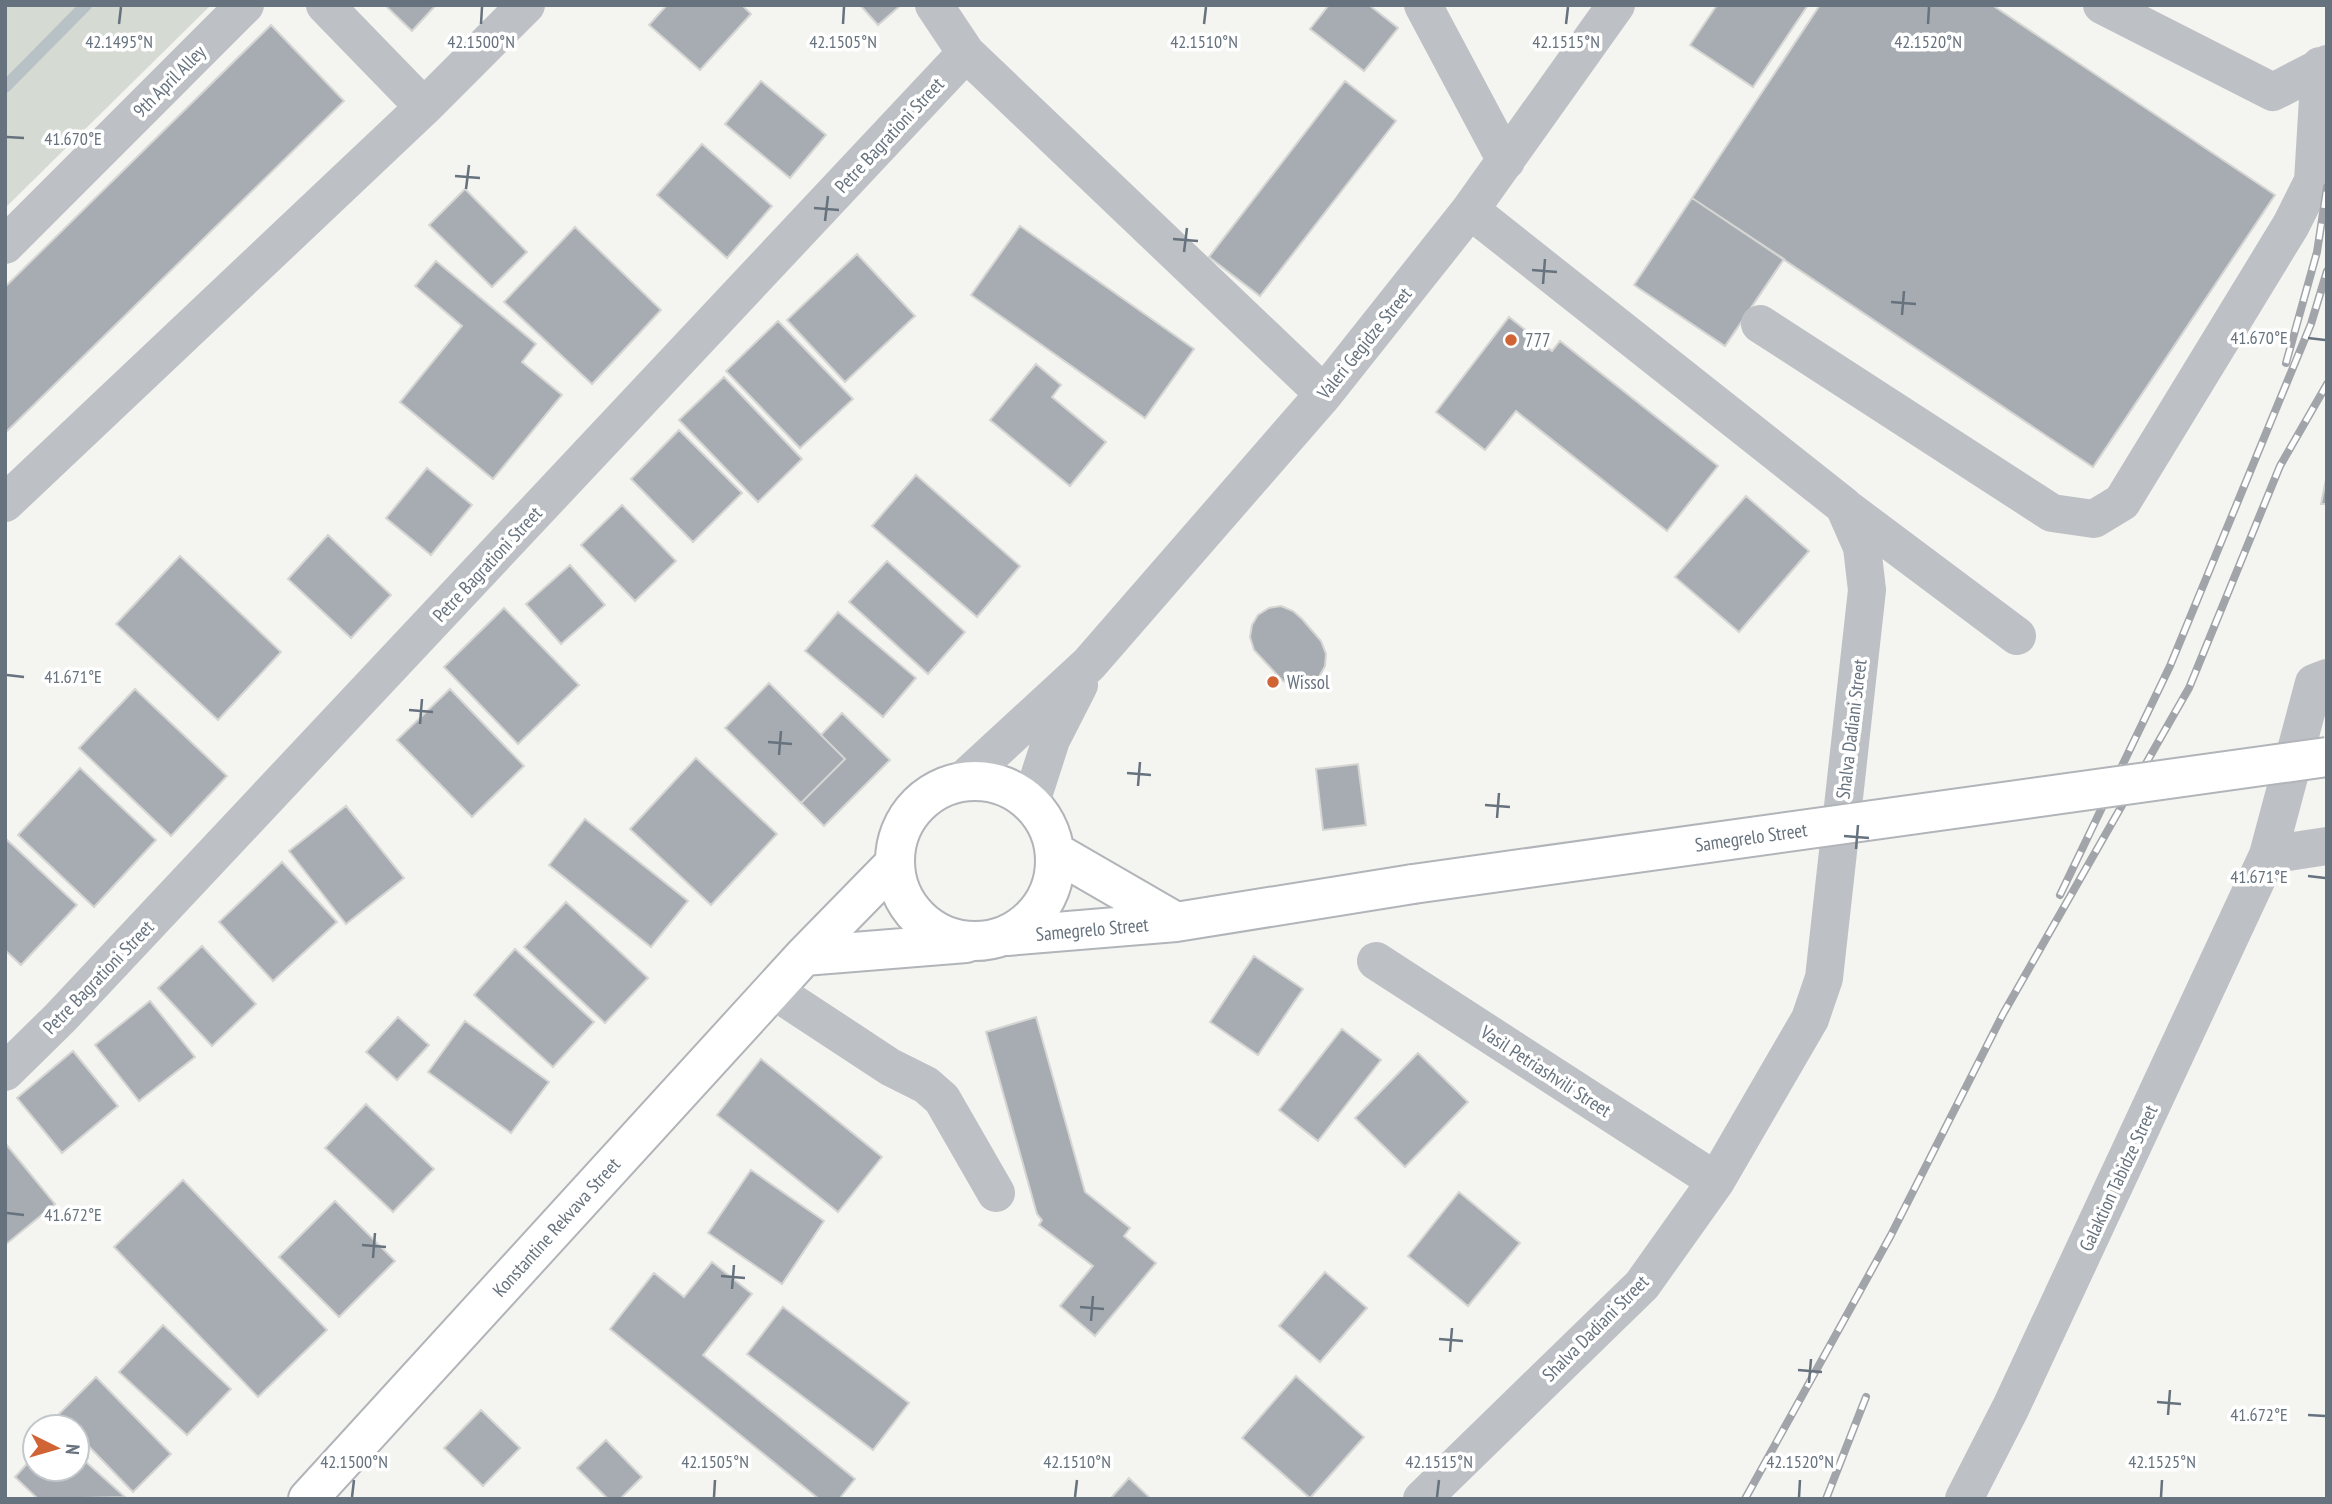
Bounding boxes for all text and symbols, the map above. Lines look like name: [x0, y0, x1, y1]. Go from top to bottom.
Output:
text: 42.1495°N: [85, 30, 153, 53]
text: 42.1500°N: [447, 30, 515, 53]
text: 42.1505°N: [809, 30, 877, 53]
text: 42.1510°N: [1170, 30, 1238, 53]
text: 42.1515°N: [1532, 30, 1600, 53]
text: 42.1520°N: [1894, 30, 1962, 53]
street label: 9th April Alley: [128, 39, 211, 122]
street label: Petre Bagrationi Street: [829, 72, 949, 198]
text: 41.670°E: [44, 127, 102, 150]
street label: Valeri Gegidze Street: [1311, 282, 1417, 404]
text: 41.670°E: [2230, 326, 2288, 349]
place label: 777: [1525, 328, 1551, 352]
marker: 777: [1503, 332, 1519, 348]
street label: Petre Bagrationi Street: [427, 501, 547, 627]
street label: Shalva Dadiani Street: [1831, 657, 1872, 800]
text: 41.671°E: [44, 665, 102, 688]
place label: Wissol: [1287, 670, 1330, 694]
marker: Wissol: [1265, 674, 1281, 690]
street label: Samegrelo Street: [1693, 817, 1809, 857]
text: 41.671°E: [2230, 865, 2288, 888]
street label: Samegrelo Street: [1035, 912, 1150, 946]
street label: Petre Bagrationi Street: [38, 914, 159, 1039]
street label: Vasil Petriashvili Street: [1475, 1019, 1616, 1123]
street label: Galaktion Tabidze Street: [2074, 1100, 2163, 1255]
street label: Konstantine Rekvava Street: [487, 1152, 625, 1302]
text: 41.672°E: [44, 1203, 102, 1226]
street label: Shalva Dadiani Street: [1537, 1269, 1654, 1386]
text: 41.672°E: [2230, 1403, 2288, 1426]
north arrow: [21, 1413, 91, 1483]
text: N: [61, 1443, 85, 1456]
text: 42.1500°N: [320, 1450, 388, 1473]
text: 42.1505°N: [681, 1450, 749, 1473]
text: 42.1510°N: [1043, 1450, 1111, 1473]
text: 42.1515°N: [1405, 1450, 1473, 1473]
text: 42.1520°N: [1766, 1450, 1834, 1473]
text: 42.1525°N: [2128, 1450, 2196, 1473]

